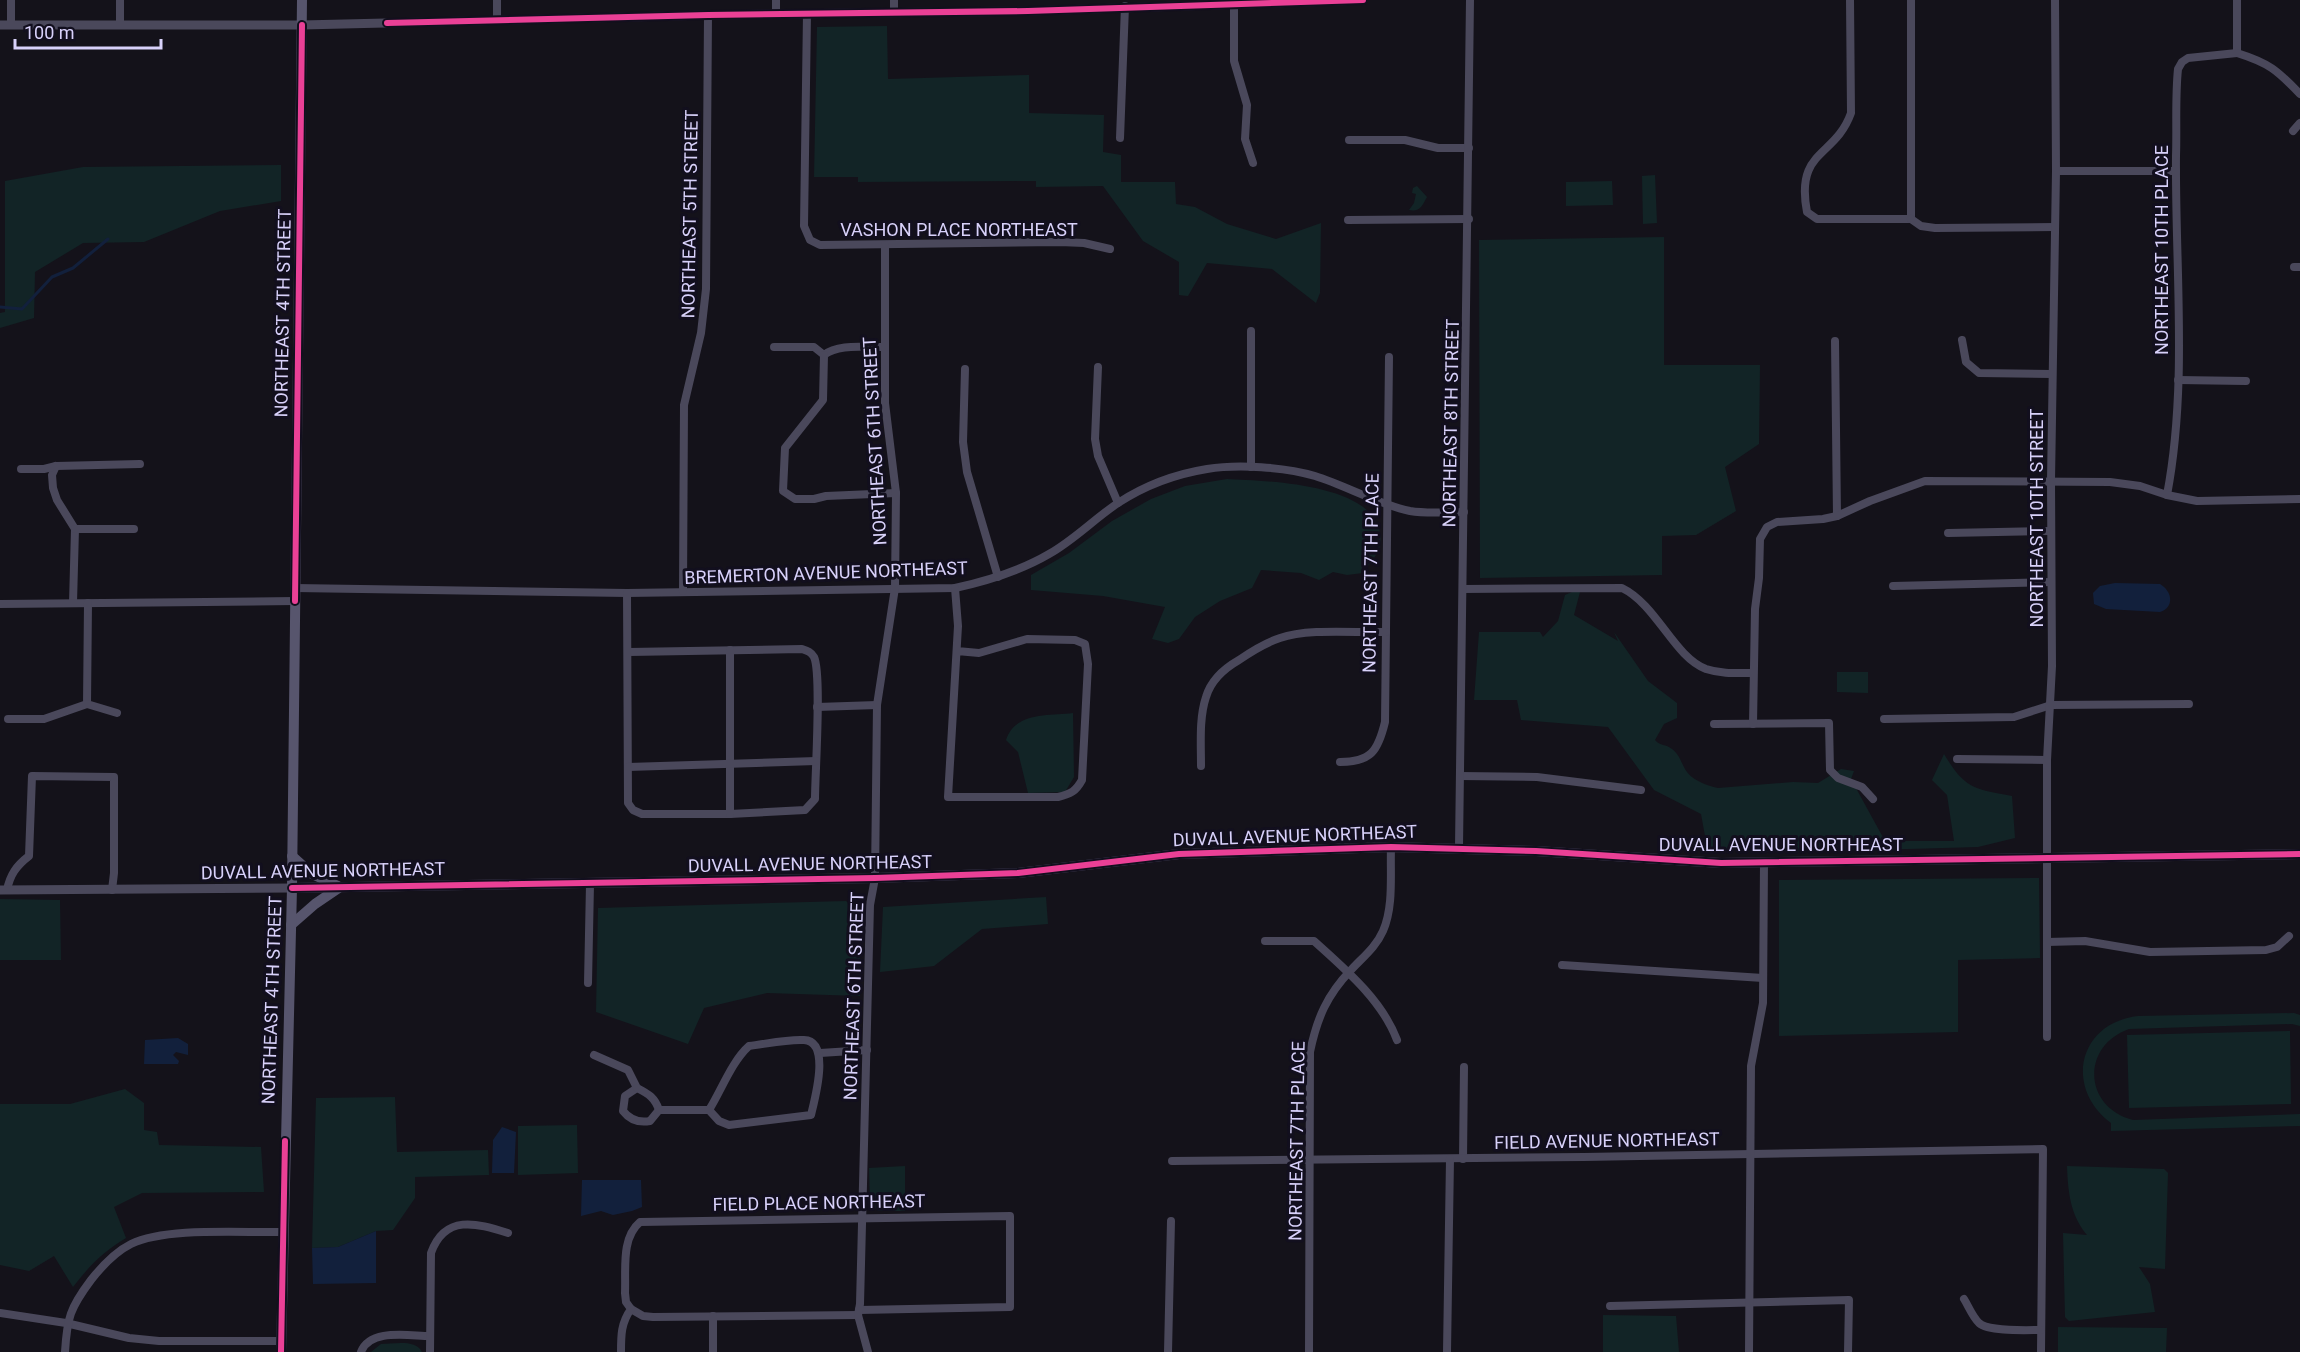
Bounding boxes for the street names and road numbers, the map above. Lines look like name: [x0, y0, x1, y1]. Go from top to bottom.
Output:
street label: NORTHEAST 5TH STREET: [677, 109, 702, 319]
street label: NORTHEAST 10TH PLACE: [2151, 145, 2172, 355]
street label: NORTHEAST 4TH STREET: [270, 208, 295, 418]
street label: VASHON PLACE NORTHEAST: [840, 219, 1078, 240]
street label: NORTHEAST 8TH STREET: [1438, 318, 1463, 528]
street label: NORTHEAST 6TH STREET: [859, 336, 890, 546]
street label: NORTHEAST 10TH STREET: [2026, 408, 2047, 627]
street label: NORTHEAST 7TH PLACE: [1358, 473, 1383, 673]
street label: BREMERTON AVENUE NORTHEAST: [684, 557, 968, 588]
street label: DUVALL AVENUE NORTHEAST: [1173, 821, 1418, 850]
street label: DUVALL AVENUE NORTHEAST: [1659, 834, 1903, 855]
street label: DUVALL AVENUE NORTHEAST: [688, 851, 933, 876]
street label: DUVALL AVENUE NORTHEAST: [201, 858, 446, 883]
street label: NORTHEAST 6TH STREET: [839, 891, 868, 1101]
street label: NORTHEAST 4TH STREET: [257, 895, 286, 1105]
street label: NORTHEAST 7TH PLACE: [1284, 1041, 1309, 1241]
street label: FIELD AVENUE NORTHEAST: [1494, 1128, 1720, 1153]
street label: FIELD PLACE NORTHEAST: [712, 1190, 926, 1215]

